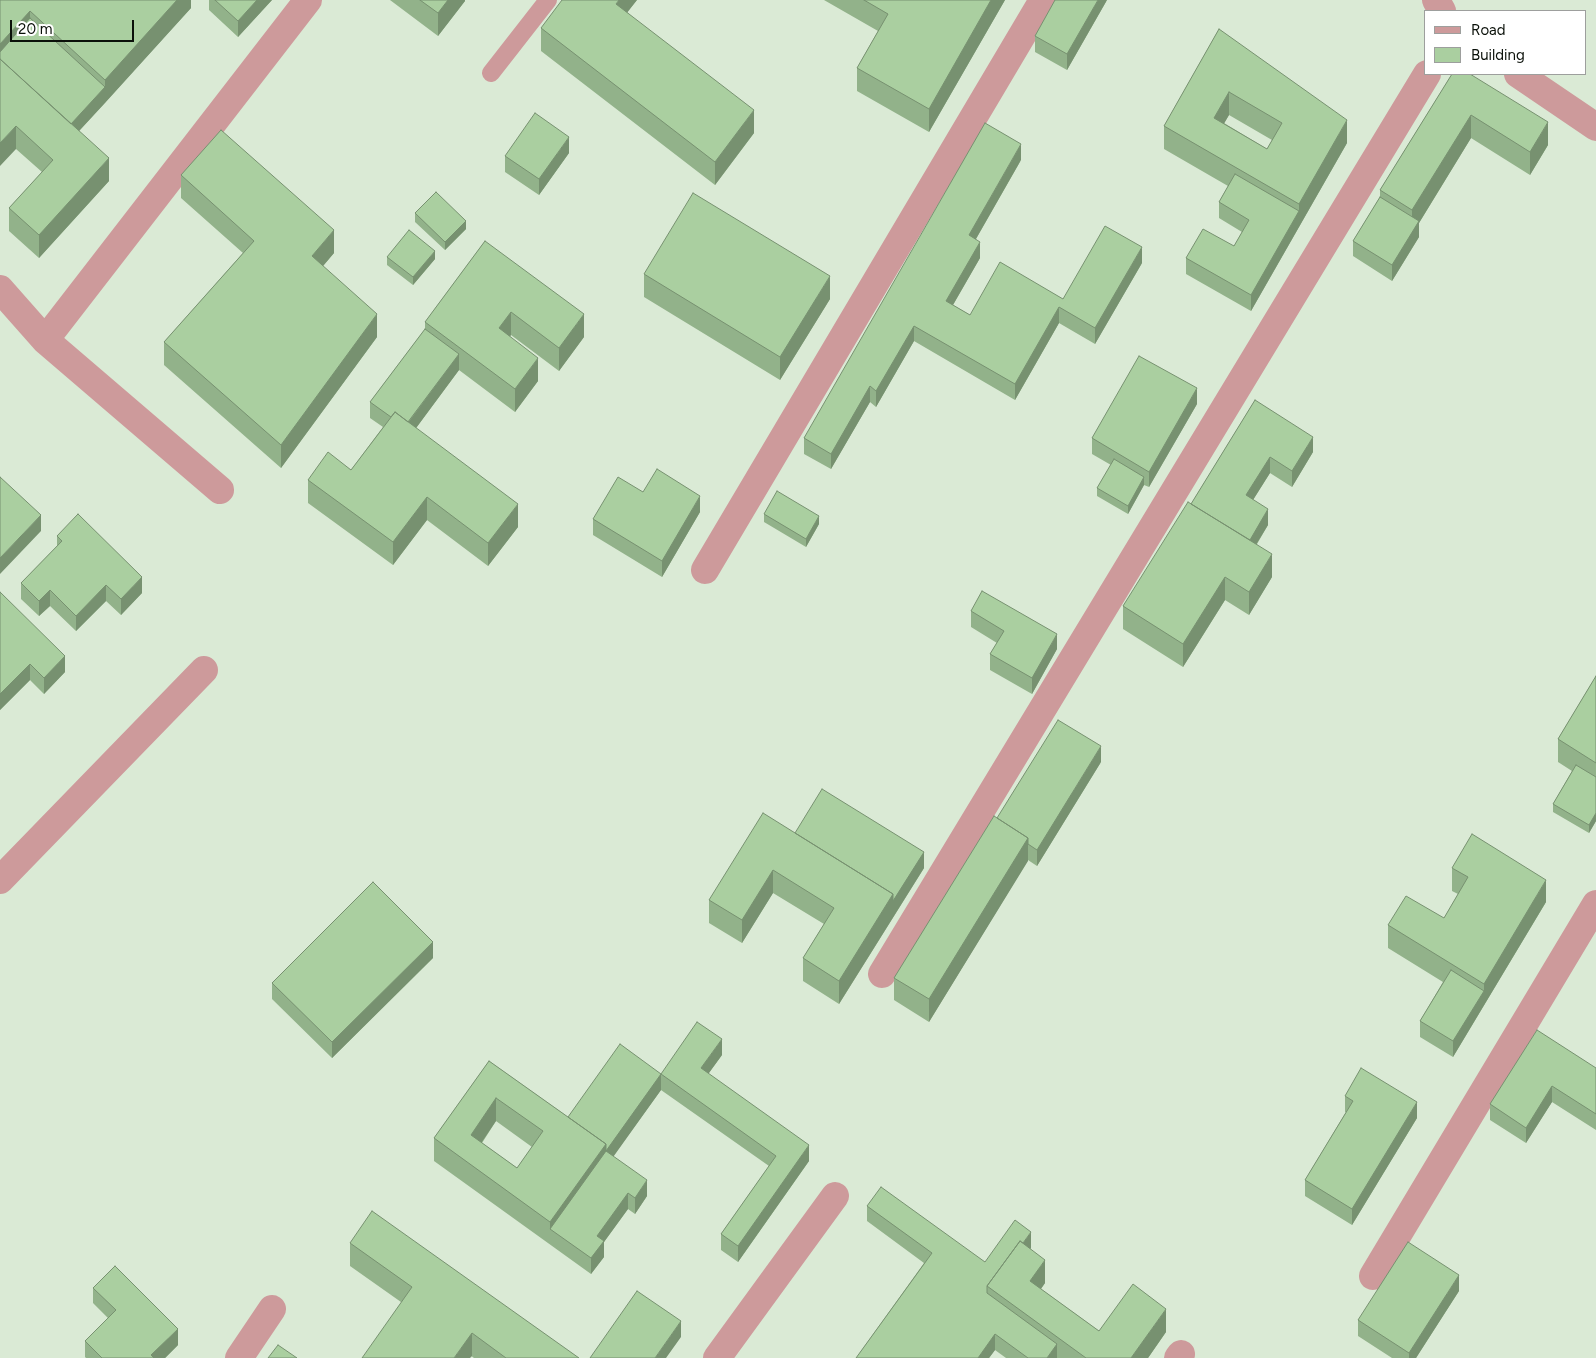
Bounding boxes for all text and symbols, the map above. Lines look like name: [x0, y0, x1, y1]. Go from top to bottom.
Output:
scale bar: [12, 10, 136, 42]
legend: [1424, 10, 1586, 75]
text: 20 m: [18, 20, 52, 38]
text: Road: [1471, 21, 1506, 39]
text: Building: [1471, 46, 1525, 64]

